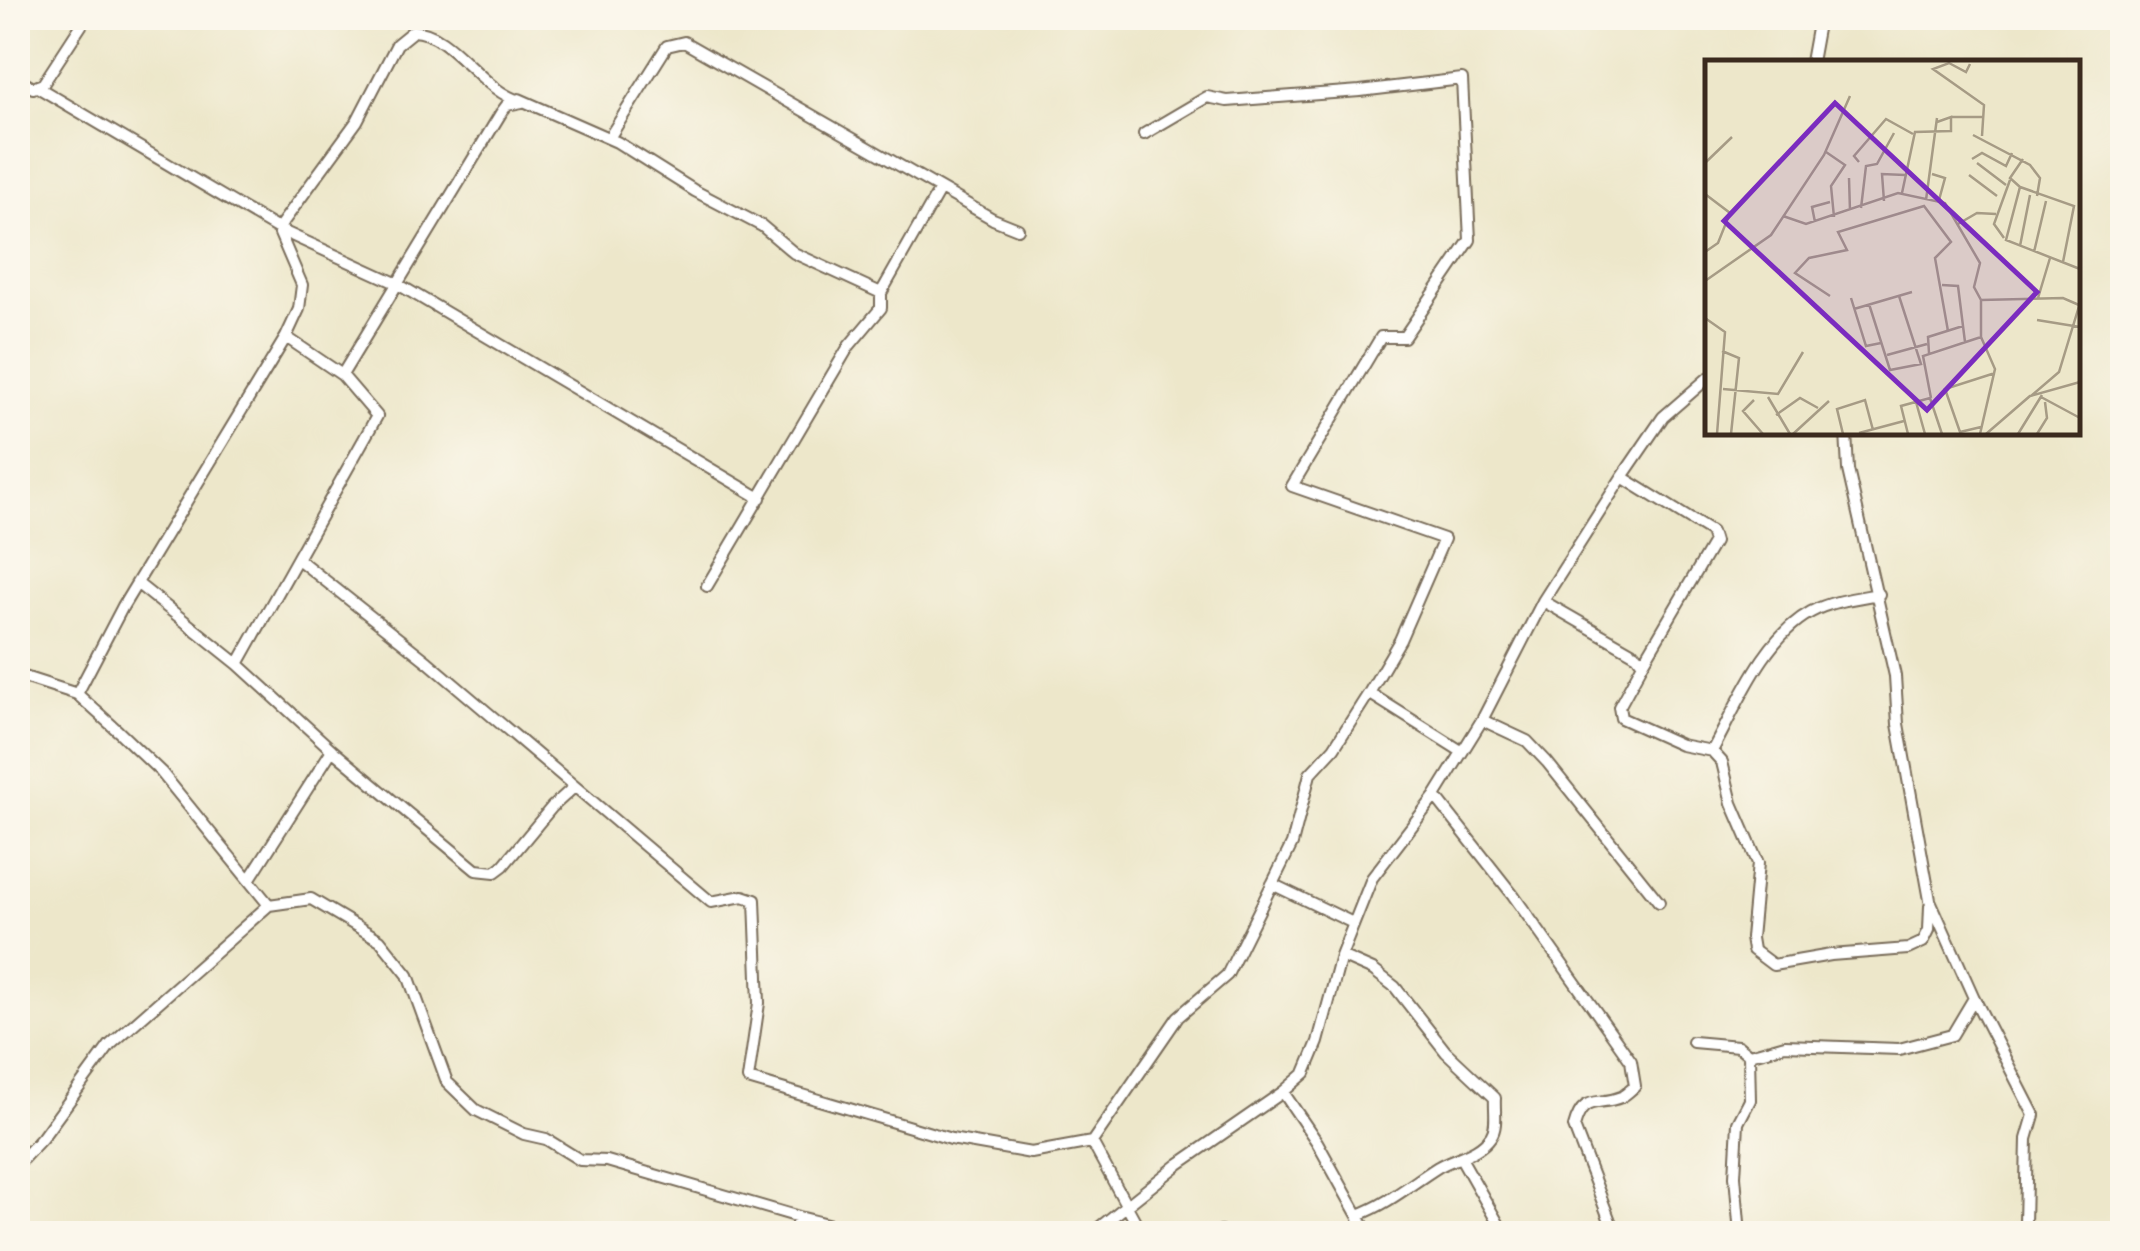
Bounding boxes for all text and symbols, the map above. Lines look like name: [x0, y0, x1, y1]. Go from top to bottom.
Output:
inset map: [1705, 60, 2080, 435]

